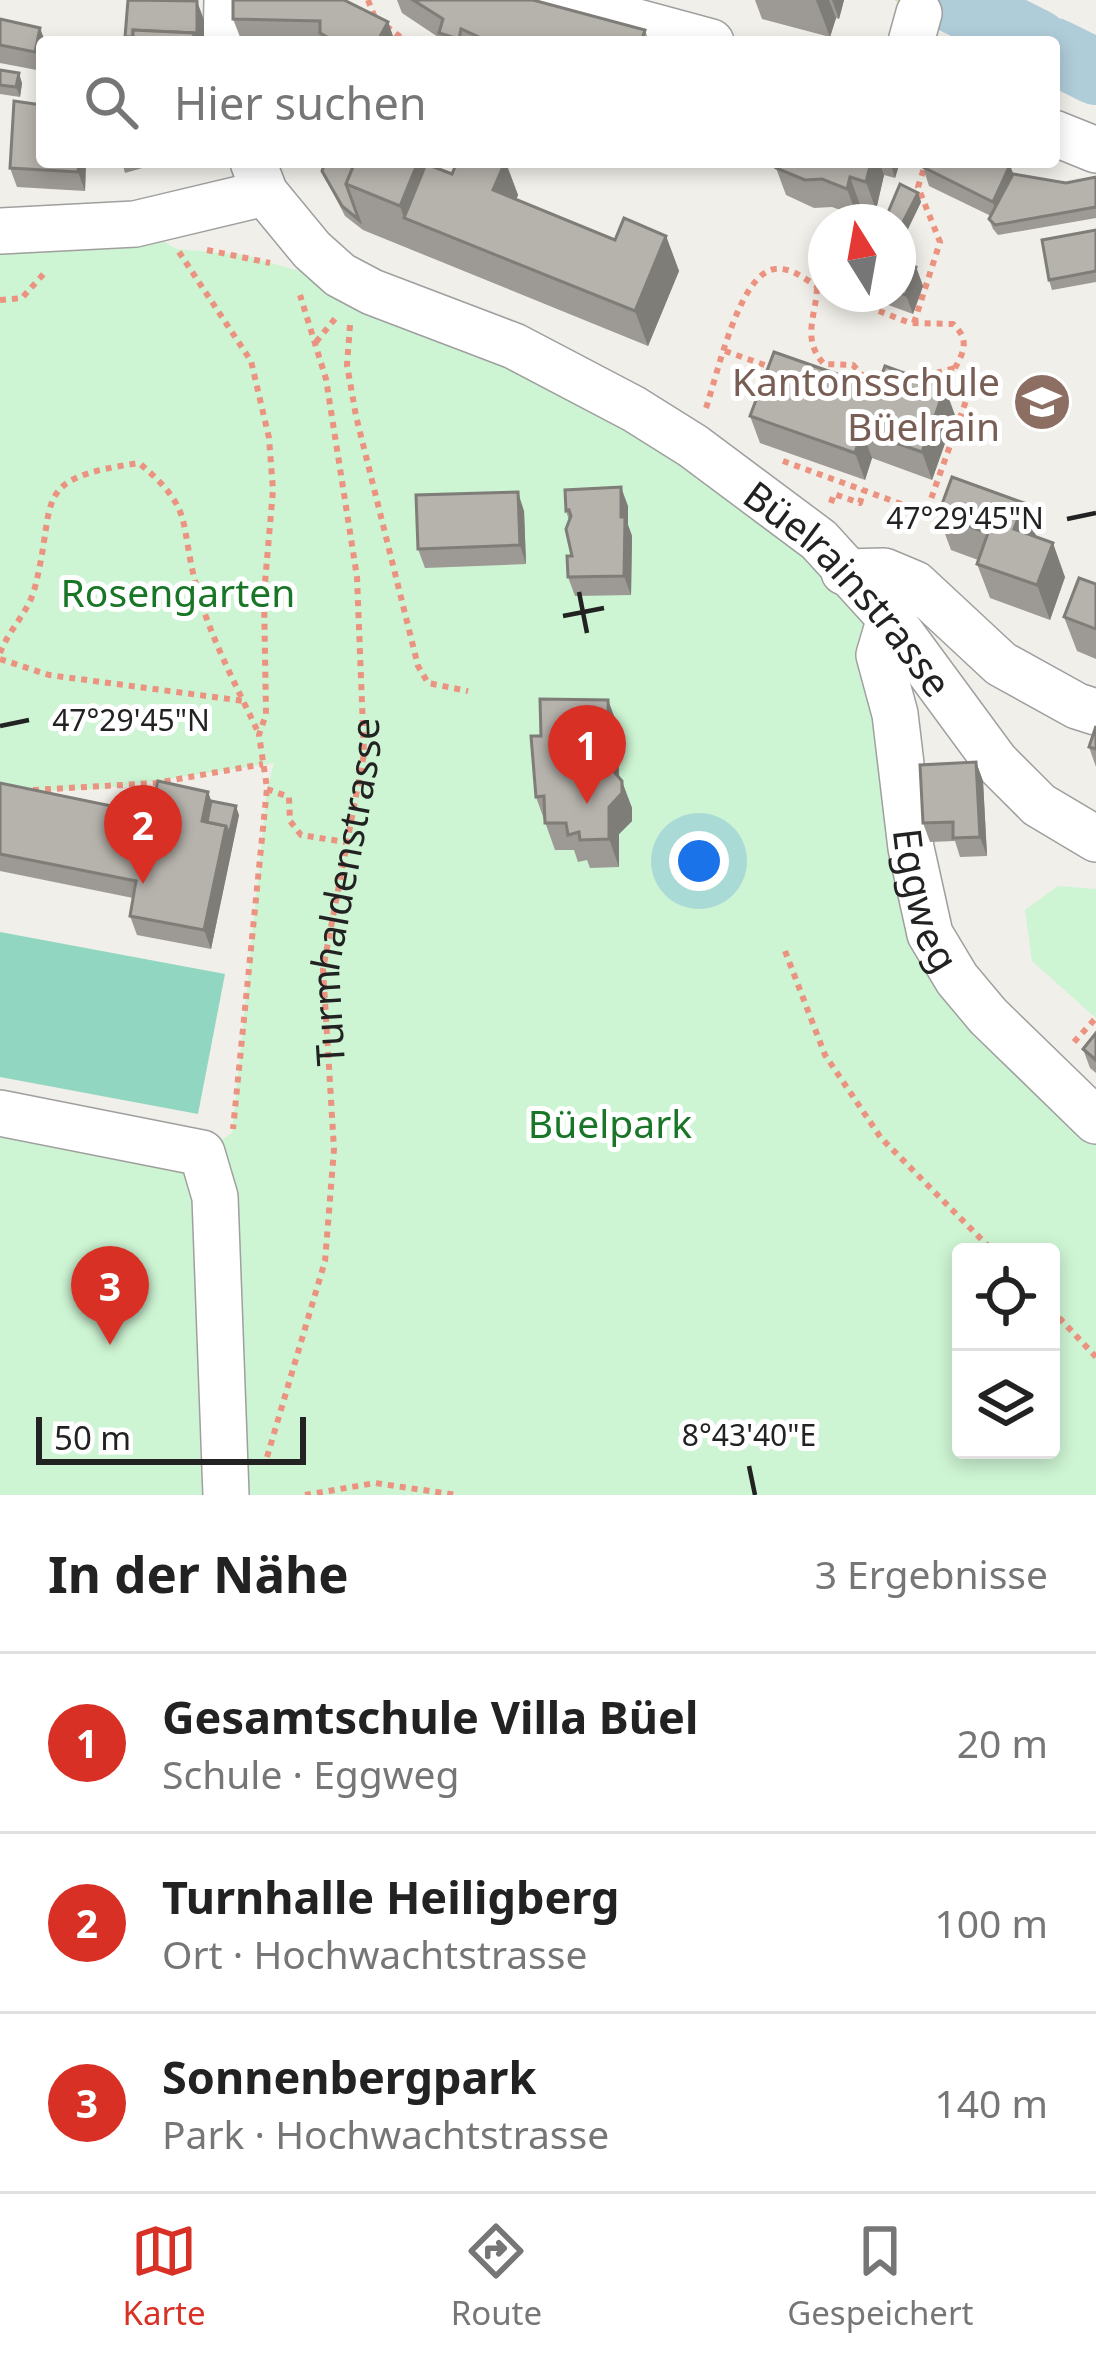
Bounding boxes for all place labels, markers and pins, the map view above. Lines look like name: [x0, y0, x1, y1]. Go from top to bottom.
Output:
place label: Kantonsschule Büelrain: [732, 354, 1000, 452]
school or university icon: Kantonsschule Büelrain: [1011, 371, 1073, 433]
pin: 1: [548, 705, 626, 804]
pin: 2: [104, 785, 182, 884]
pin: 3: [71, 1246, 149, 1345]

